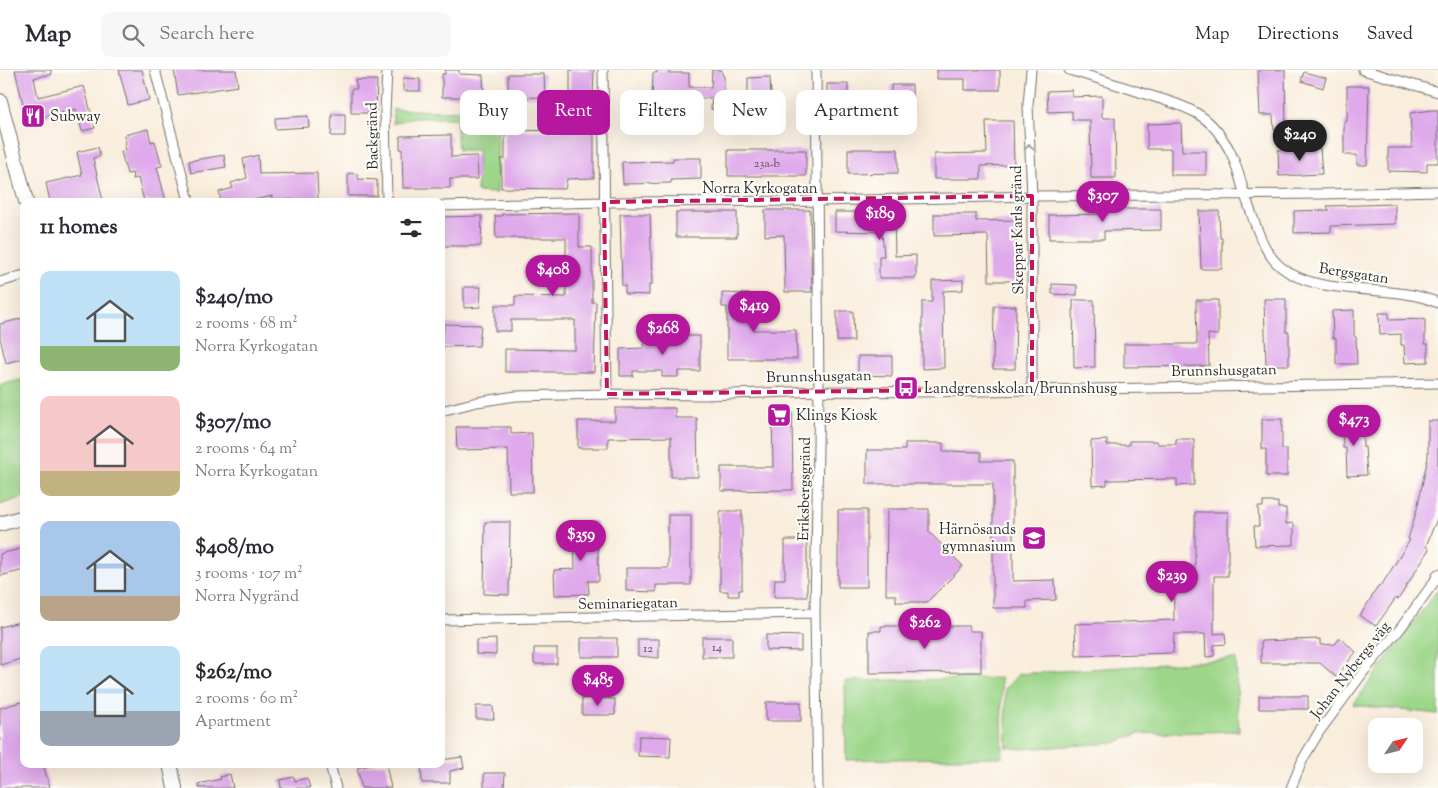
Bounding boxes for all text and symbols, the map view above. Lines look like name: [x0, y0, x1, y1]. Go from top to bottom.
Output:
search box: [101, 12, 451, 57]
text: Map: [25, 18, 71, 52]
icon: search: [119, 21, 147, 49]
text: Search here: [159, 21, 255, 48]
text: Map: [1195, 22, 1230, 48]
text: Directions: [1258, 22, 1339, 48]
text: Saved: [1367, 22, 1413, 48]
chip: Buy: [460, 90, 527, 135]
chip: Rent: [537, 90, 610, 135]
chip: Filters: [620, 90, 704, 135]
chip: New: [714, 90, 786, 135]
chip: Apartment: [796, 90, 917, 135]
street label: Backgränd: [362, 101, 385, 170]
restaurant icon: Subway: [20, 103, 46, 129]
place label: Subway: [50, 107, 101, 128]
pin: $240: [1270, 119, 1330, 162]
text: $240: [1284, 124, 1316, 147]
one-way arrow: [1024, 143, 1034, 150]
house number: 23a-b: [754, 155, 781, 173]
street label: Skeppar Karls gränd: [1007, 165, 1030, 295]
street label: Norra Kyrkogatan: [702, 179, 818, 200]
pin: $307: [1073, 180, 1133, 223]
text: $307: [1087, 185, 1119, 208]
pin: $189: [850, 198, 910, 241]
text: $189: [865, 203, 895, 226]
text: 11 homes: [40, 213, 118, 243]
icon: filters: [397, 214, 425, 242]
pin: $408: [523, 254, 583, 297]
text: $408: [537, 259, 569, 282]
street label: Bergsgatan: [1317, 259, 1390, 290]
text: $240/mo: [195, 283, 273, 313]
pin: $419: [724, 290, 784, 333]
icon: home: [80, 291, 140, 351]
text: $419: [739, 295, 769, 318]
text: 2 rooms · 68 m²: [195, 313, 298, 336]
pin: $268: [633, 314, 693, 356]
text: $268: [647, 318, 679, 341]
text: Norra Kyrkogatan: [195, 336, 318, 359]
street label: Brunnshusgatan: [1171, 360, 1277, 383]
street label: Brunnshusgatan: [766, 366, 872, 389]
bus stop icon: Landgrensskolan/Brunnshusg: [893, 375, 919, 401]
place label: Landgrensskolan/Brunnshusg: [924, 379, 1117, 400]
supermarket icon: Klings Kiosk: [766, 402, 792, 428]
pin: $473: [1324, 404, 1384, 447]
place label: Klings Kiosk: [796, 406, 878, 427]
text: $307/mo: [195, 408, 271, 438]
text: $473: [1338, 409, 1370, 432]
icon: home: [80, 416, 140, 476]
street label: Eriksbergsgränd: [794, 436, 817, 541]
text: 2 rooms · 64 m²: [195, 438, 298, 461]
text: Norra Kyrkogatan: [195, 461, 318, 484]
pin: $359: [551, 520, 611, 562]
place label: Härnösands gymnasium: [939, 520, 1017, 558]
text: $359: [567, 524, 595, 547]
school or university icon: Härnösands gymnasium: [1021, 525, 1047, 551]
text: $408/mo: [195, 533, 274, 563]
icon: home: [80, 541, 140, 601]
pin: $239: [1142, 560, 1202, 603]
text: 3 rooms · 107 m²: [195, 563, 303, 586]
text: $239: [1157, 565, 1187, 588]
text: Norra Nygränd: [195, 586, 299, 609]
street label: Seminariegatan: [578, 593, 678, 616]
pin: $262: [895, 608, 955, 650]
text: $262: [909, 612, 941, 635]
street label: Johan Nybergs väg: [1306, 618, 1396, 725]
house number: 14: [712, 639, 722, 657]
house number: 12: [643, 640, 653, 658]
text: $262/mo: [195, 658, 272, 688]
pin: $485: [568, 664, 628, 707]
icon: home: [80, 666, 140, 726]
text: $485: [583, 669, 613, 692]
text: 2 rooms · 60 m²: [195, 688, 298, 711]
text: Apartment: [195, 711, 271, 734]
north arrow: [1368, 718, 1422, 772]
map controls: [1368, 718, 1423, 773]

